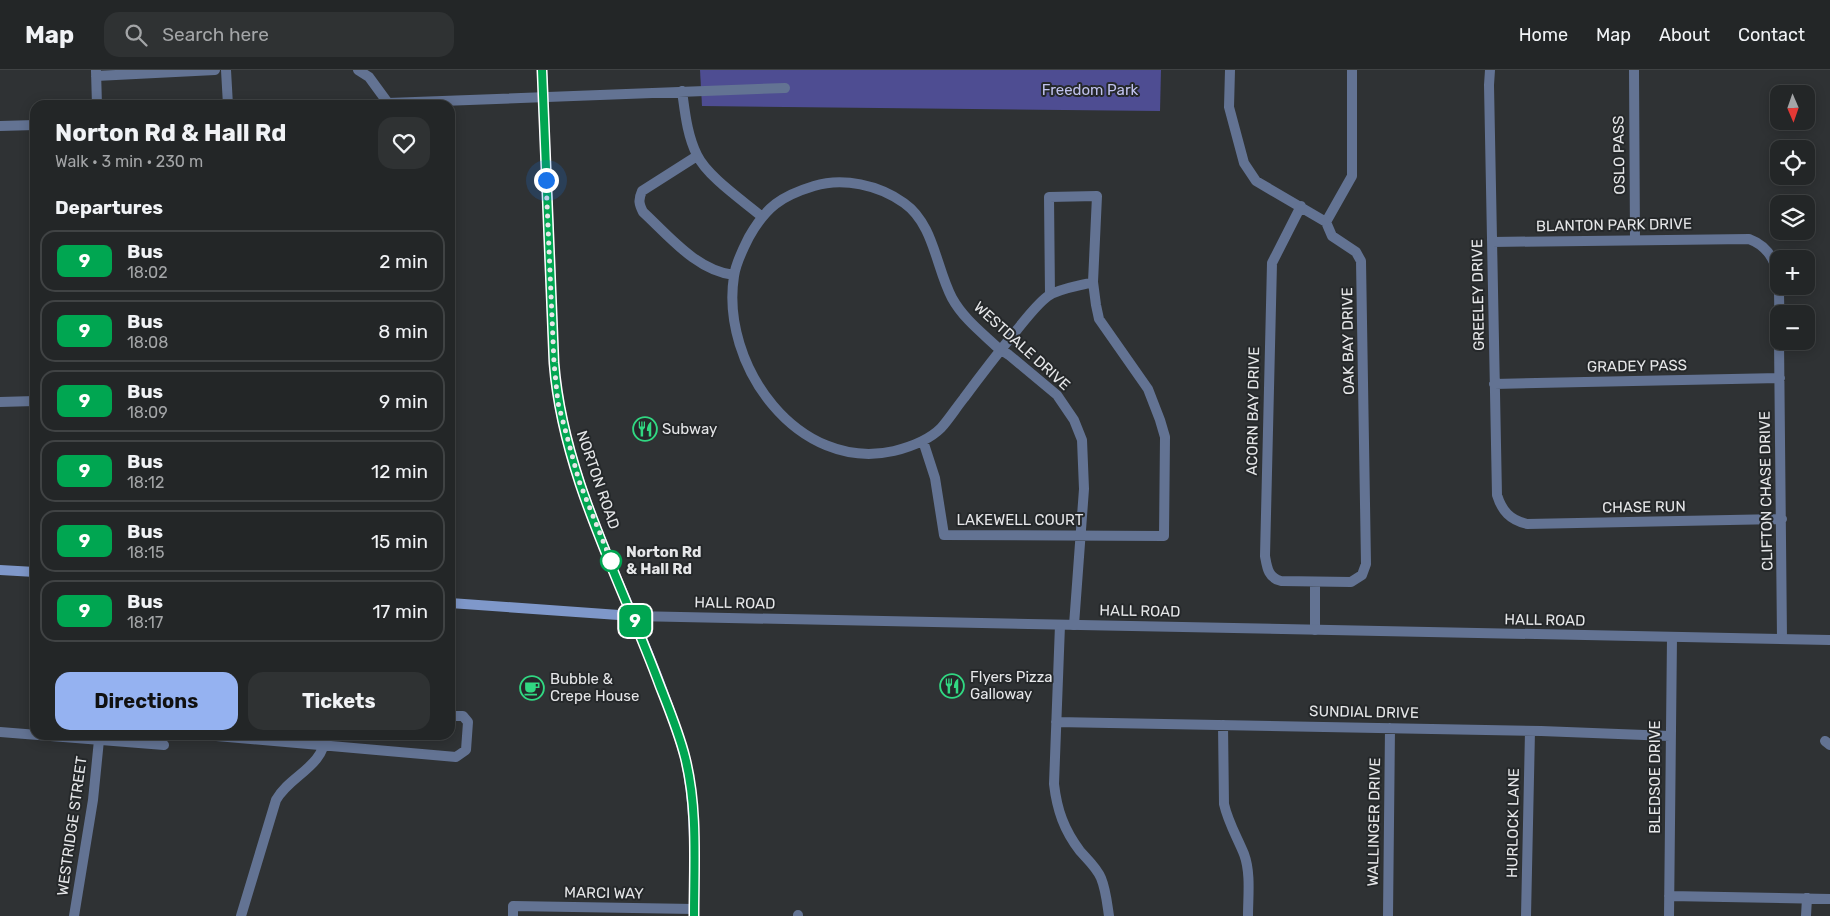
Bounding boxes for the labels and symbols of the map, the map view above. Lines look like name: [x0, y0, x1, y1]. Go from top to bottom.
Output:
park label: Freedom Park: [1042, 81, 1139, 99]
north arrow: [1770, 85, 1815, 130]
street label: OSLO PASS: [1609, 115, 1629, 195]
your location: [534, 168, 559, 193]
street label: BLANTON PARK DRIVE: [1536, 215, 1692, 235]
street label: GREELEY DRIVE: [1468, 239, 1488, 351]
street label: OAK BAY DRIVE: [1338, 287, 1358, 395]
street label: WESTDALE DRIVE: [970, 298, 1074, 394]
street label: ACORN BAY DRIVE: [1243, 346, 1263, 476]
street label: GRADEY PASS: [1587, 356, 1687, 376]
street label: CLIFTON CHASE DRIVE: [1756, 411, 1776, 571]
restaurant icon: Subway: [632, 416, 658, 442]
place label: Subway: [662, 420, 717, 438]
street label: NORTON ROAD: [573, 428, 623, 532]
street label: CHASE RUN: [1602, 497, 1686, 517]
street label: LAKEWELL COURT: [957, 511, 1084, 529]
place label: Norton Rd & Hall Rd: [626, 543, 702, 578]
marker: Norton Rd & Hall Rd: [600, 550, 622, 572]
street label: HALL ROAD: [694, 593, 776, 613]
street label: HALL ROAD: [1099, 601, 1181, 621]
line badge: 9: [619, 605, 651, 637]
street label: HALL ROAD: [1504, 610, 1586, 630]
place label: Flyers Pizza Galloway: [970, 668, 1053, 703]
place label: Bubble & Crepe House: [550, 670, 639, 705]
restaurant icon: Flyers Pizza Galloway: [939, 673, 965, 699]
cafe icon: Bubble & Crepe House: [519, 675, 545, 701]
street label: SUNDIAL DRIVE: [1309, 702, 1419, 722]
street label: BLEDSOE DRIVE: [1646, 720, 1664, 834]
street label: WESTRIDGE STREET: [53, 755, 91, 897]
street label: WALLINGER DRIVE: [1364, 757, 1384, 887]
street label: HURLOCK LANE: [1503, 768, 1523, 878]
street label: MARCI WAY: [564, 883, 644, 903]

